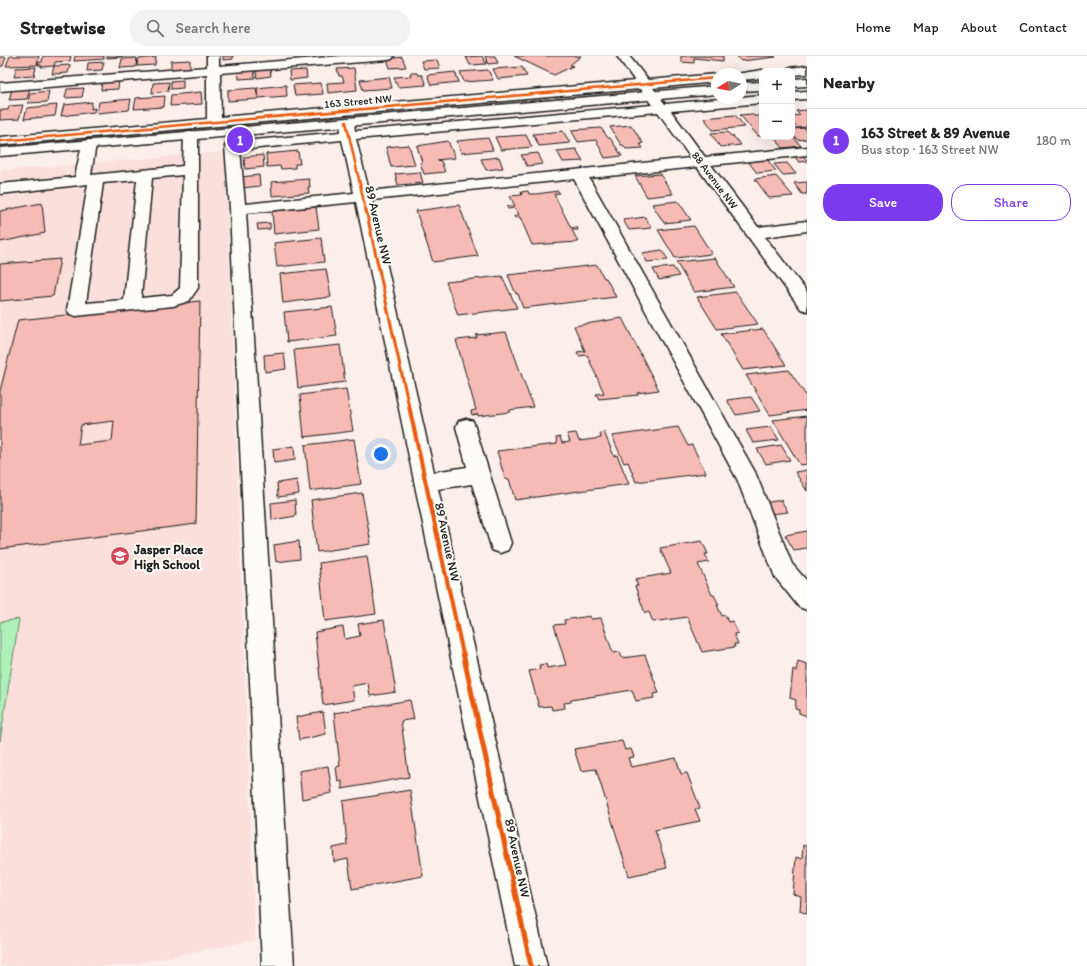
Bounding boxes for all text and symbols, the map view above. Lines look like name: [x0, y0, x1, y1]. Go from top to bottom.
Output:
search box: [130, 10, 410, 46]
text: Streetwise: [20, 16, 106, 39]
icon: search: [144, 17, 166, 39]
text: Search here: [176, 19, 251, 37]
text: Home: [856, 19, 891, 36]
text: Map: [913, 19, 939, 36]
text: About: [961, 19, 997, 36]
text: Contact: [1019, 19, 1067, 36]
north arrow: [711, 68, 747, 104]
map controls: [759, 68, 795, 140]
button: +: [759, 68, 795, 104]
text: Nearby: [823, 72, 875, 92]
street label: 163 Street NW: [324, 92, 393, 111]
button: −: [759, 104, 795, 140]
text: 163 Street & 89 Avenue: [861, 124, 1010, 142]
pin: 1: [227, 125, 253, 155]
text: 1: [833, 133, 839, 148]
text: 180 m: [1036, 133, 1071, 148]
text: Bus stop · 163 Street NW: [861, 142, 999, 157]
street label: 88 Avenue NW: [689, 149, 741, 212]
street label: 89 Avenue NW: [362, 184, 395, 266]
button: Save: [823, 184, 943, 221]
button: Share: [951, 184, 1071, 221]
your location: [371, 444, 391, 464]
street label: 89 Avenue NW: [432, 501, 463, 583]
place label: Jasper Place High School: [133, 542, 203, 573]
school or university icon: Jasper Place High School: [109, 545, 131, 567]
street label: 89 Avenue NW: [502, 817, 533, 899]

